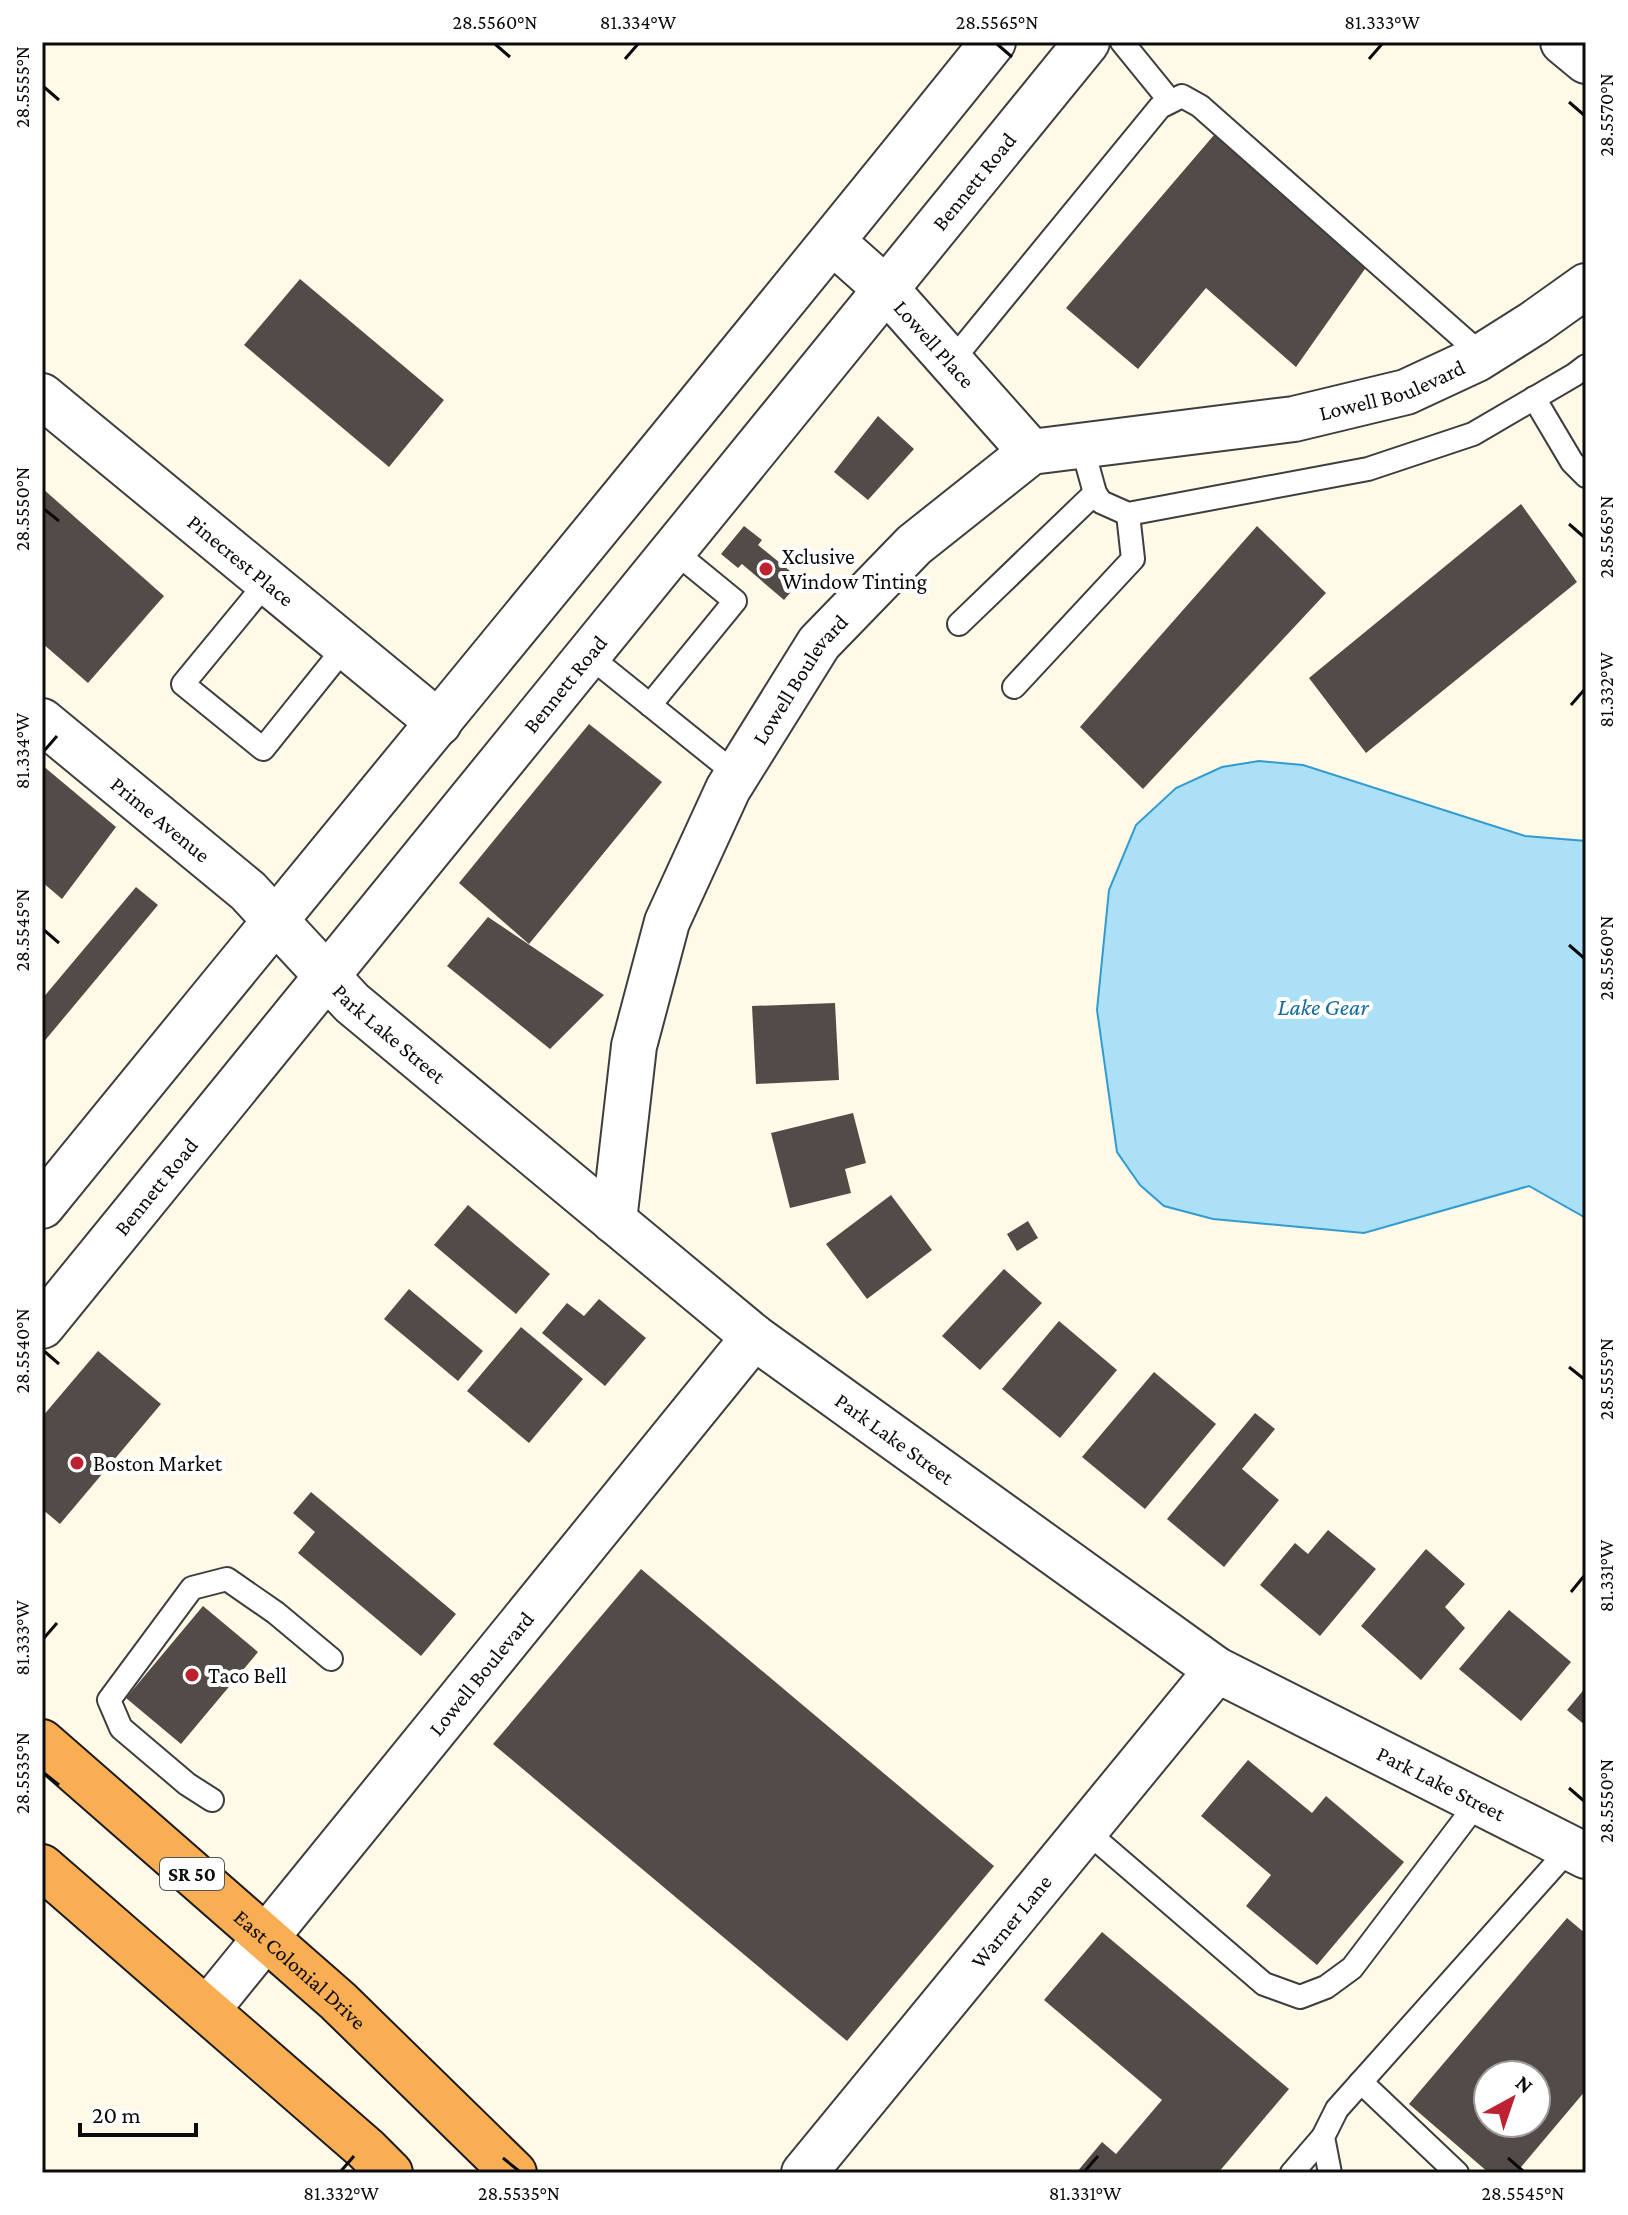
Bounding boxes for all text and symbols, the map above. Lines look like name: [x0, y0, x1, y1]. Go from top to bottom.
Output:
text: 28.5560°N: [452, 11, 538, 33]
text: 81.334°W: [600, 11, 677, 33]
text: 28.5565°N: [956, 11, 1038, 33]
text: 81.333°W: [1344, 11, 1420, 33]
text: 28.5555°N: [11, 46, 33, 128]
text: 28.5570°N: [1595, 73, 1617, 157]
street label: Bennett Road: [927, 127, 1021, 235]
street label: Lowell Place: [889, 295, 980, 393]
street label: Lowell Boulevard: [1316, 354, 1469, 425]
text: 28.5550°N: [11, 467, 33, 551]
text: 28.5565°N: [1595, 496, 1617, 578]
street label: Pinecrest Place: [183, 509, 299, 611]
place label: Xclusive Window Tinting: [782, 544, 928, 594]
marker: Xclusive Window Tinting: [757, 560, 775, 578]
street label: Lowell Boulevard: [747, 609, 853, 749]
street label: Bennett Road: [518, 630, 612, 738]
text: 81.332°W: [1595, 652, 1617, 728]
text: 81.334°W: [11, 712, 33, 789]
street label: Prime Avenue: [106, 771, 215, 867]
text: 28.5545°N: [11, 889, 33, 971]
text: 28.5560°N: [1595, 915, 1617, 1001]
street label: Park Lake Street: [328, 978, 451, 1089]
water label: Lake Gear: [1277, 993, 1369, 1020]
street label: Bennett Road: [109, 1132, 203, 1240]
text: 28.5540°N: [11, 1308, 33, 1394]
text: 28.5555°N: [1595, 1338, 1617, 1420]
street label: Park Lake Street: [831, 1387, 960, 1490]
place label: Boston Market: [93, 1451, 223, 1476]
marker: Boston Market: [68, 1454, 86, 1472]
text: 81.331°W: [1595, 1539, 1617, 1612]
text: 81.333°W: [11, 1600, 33, 1676]
street label: Lowell Boulevard: [423, 1606, 539, 1740]
place label: Taco Bell: [208, 1663, 287, 1688]
marker: Taco Bell: [183, 1666, 201, 1684]
text: 28.5535°N: [11, 1732, 33, 1814]
street label: Park Lake Street: [1373, 1740, 1510, 1826]
text: 28.5550°N: [1595, 1759, 1617, 1843]
road number: SR 50: [160, 1858, 224, 1890]
street label: Warner Lane: [965, 1869, 1056, 1973]
street label: East Colonial Drive: [229, 1904, 372, 2034]
north arrow: [1472, 2059, 1552, 2139]
text: N: [1511, 2070, 1538, 2098]
scale bar: [80, 2087, 196, 2137]
text: 20 m: [92, 2101, 141, 2128]
text: 81.332°W: [303, 2182, 379, 2204]
text: 28.5535°N: [478, 2182, 560, 2204]
text: 81.331°W: [1049, 2182, 1122, 2204]
text: 28.5545°N: [1482, 2182, 1564, 2204]

